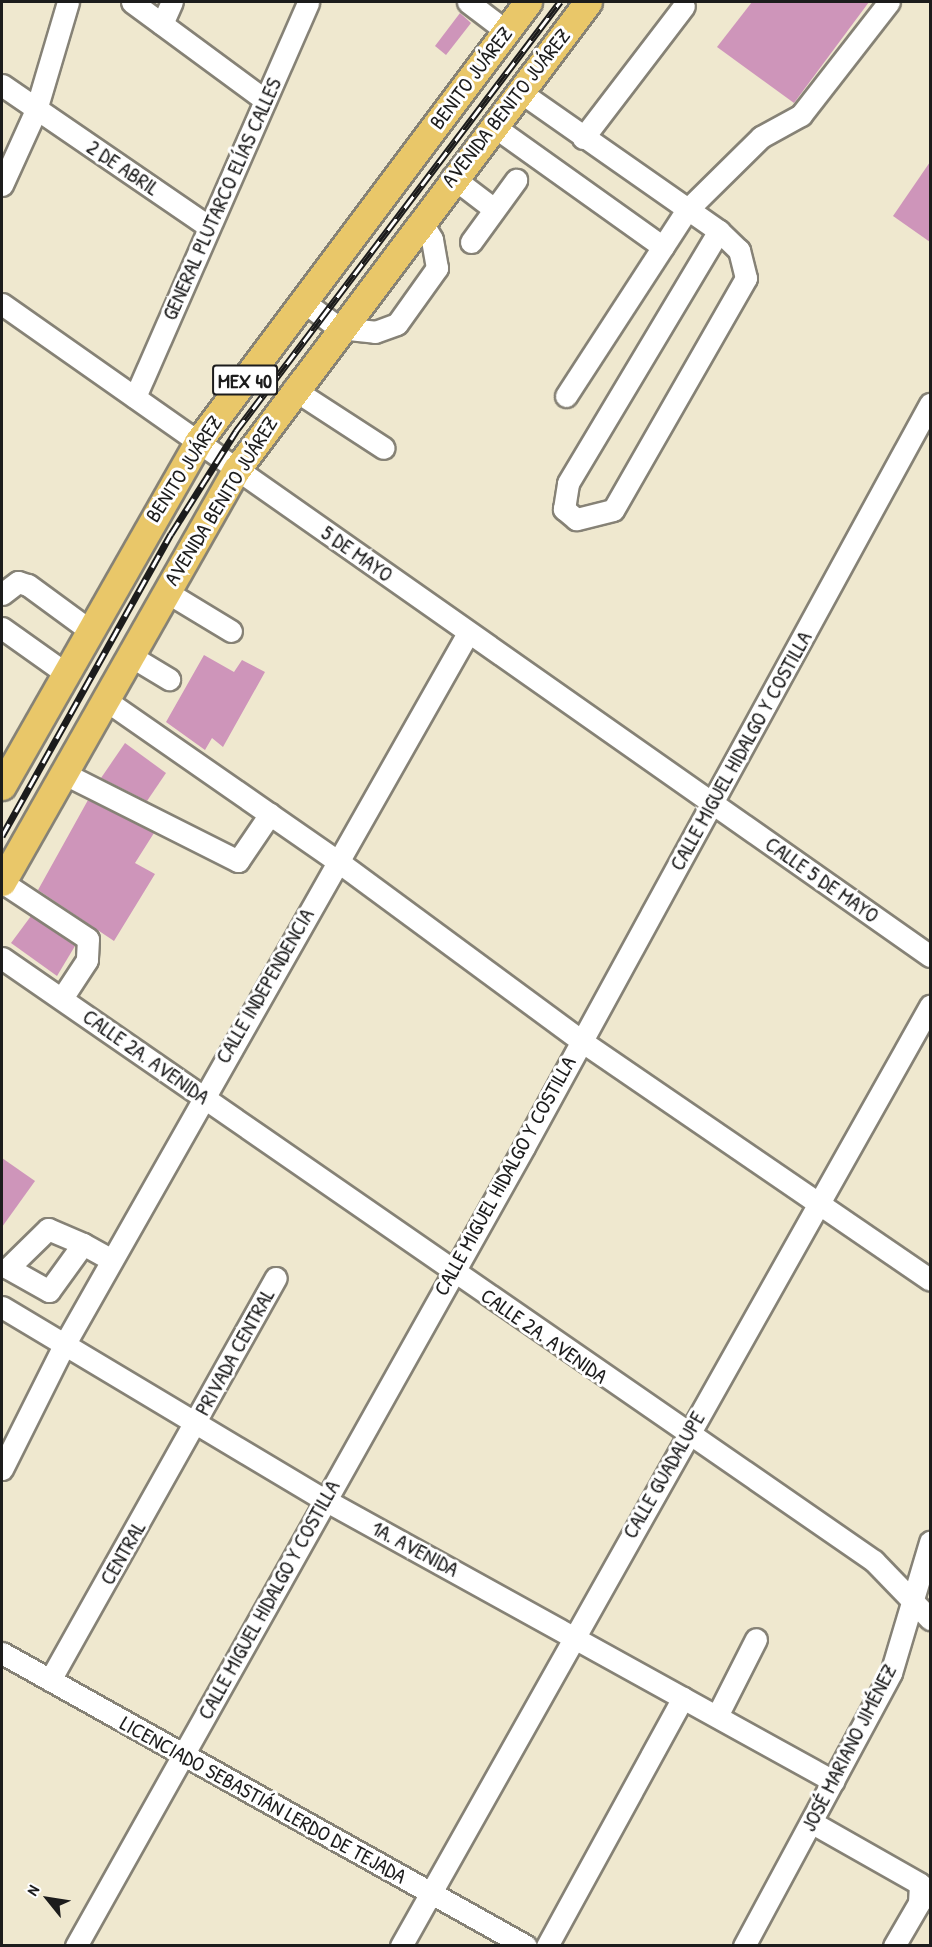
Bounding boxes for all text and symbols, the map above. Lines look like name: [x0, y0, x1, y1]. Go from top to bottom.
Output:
street label: BENITO JUÁREZ: [424, 22, 518, 134]
street label: AVENIDA BENITO JUÁREZ: [436, 24, 576, 192]
street label: GENERAL PLUTARCO ELÍAS CALLES: [157, 74, 287, 324]
street label: 2 DE ABRIL: [82, 135, 164, 201]
road number: MEX 40: [212, 363, 278, 397]
street label: BENITO JUÁREZ: [140, 411, 228, 527]
street label: AVENIDA BENITO JUÁREZ: [159, 412, 283, 590]
street label: 5 DE MAYO: [316, 520, 398, 588]
street label: CALLE MIGUEL HIDALGO Y COSTILLA: [665, 627, 817, 875]
street label: CALLE 5 DE MAYO: [760, 832, 884, 928]
street label: CALLE INDEPENDENCIA: [210, 904, 320, 1068]
street label: CALLE 2A. AVENIDA: [78, 1004, 214, 1110]
street label: CALLE MIGUEL HIDALGO Y COSTILLA: [429, 1052, 581, 1300]
street label: CALLE 2A. AVENIDA: [476, 1283, 612, 1389]
street label: PRIVADA CENTRAL: [190, 1284, 280, 1420]
street label: CALLE GUADALUPE: [618, 1407, 710, 1543]
street label: CALLE MIGUEL HIDALGO Y COSTILLA: [193, 1476, 345, 1724]
street label: 1A. AVENIDA: [367, 1516, 463, 1582]
street label: CENTRAL: [95, 1517, 151, 1589]
street label: JOSÉ MARIANO JIMÉNEZ: [796, 1660, 902, 1836]
street label: LICENCIADO SEBASTIÁN LERDO DE TEJADA: [116, 1711, 410, 1889]
north arrow: [18, 1869, 78, 1929]
text: N: [21, 1881, 44, 1899]

